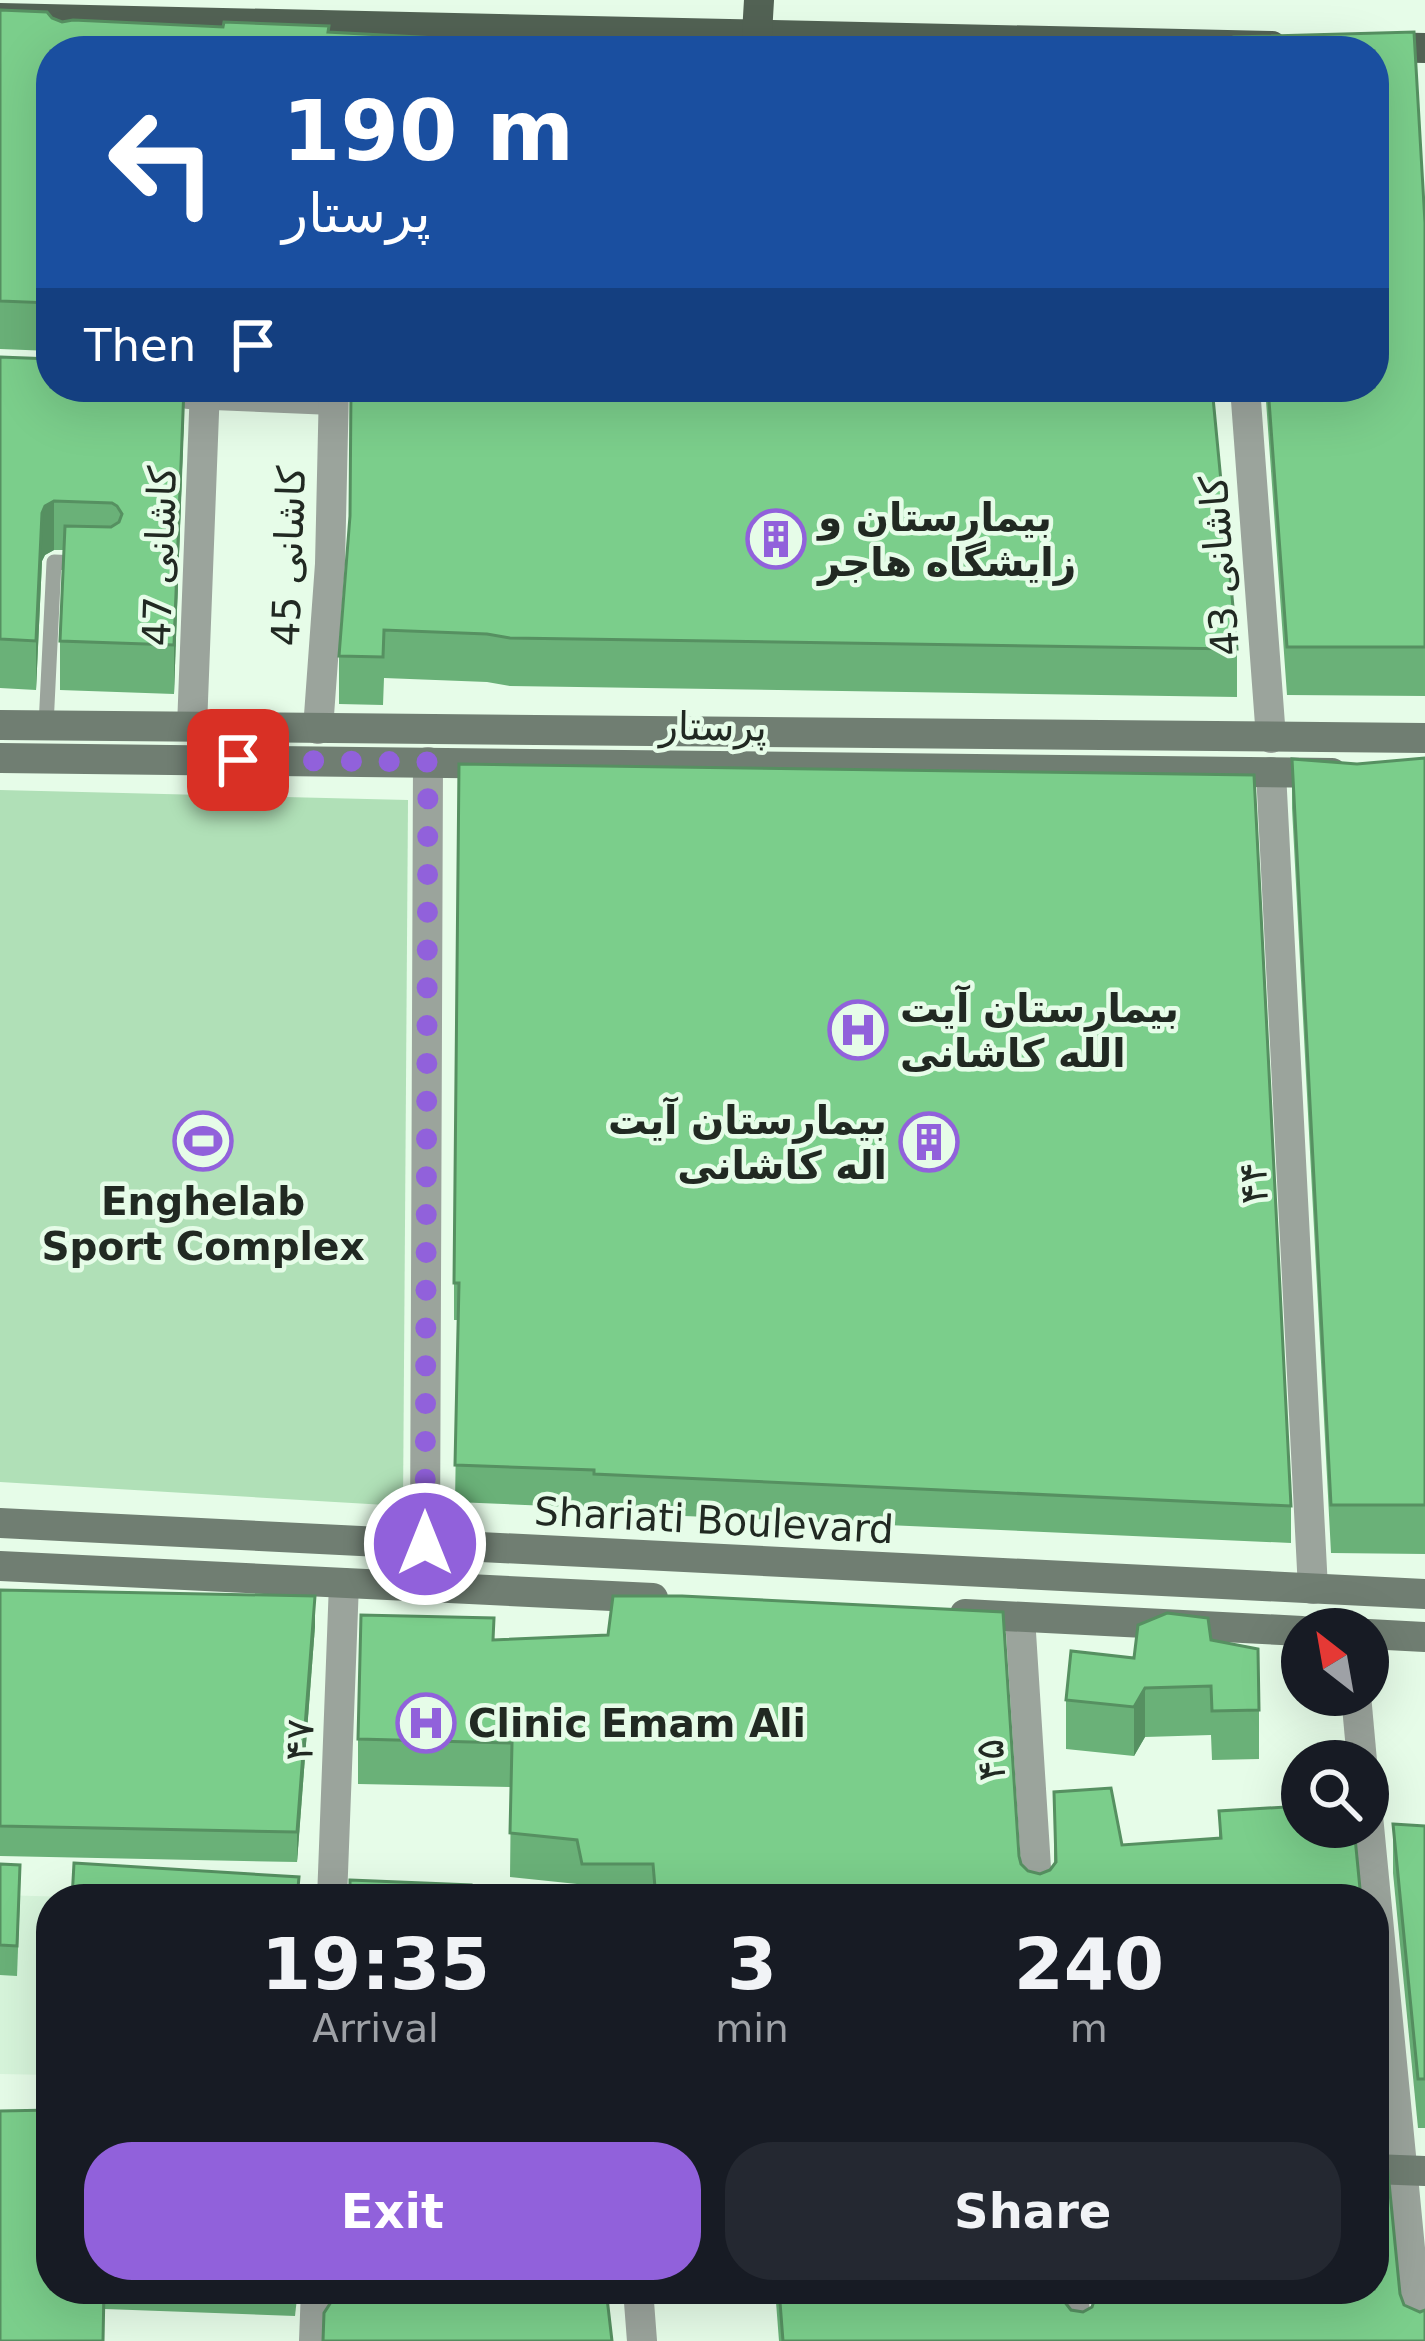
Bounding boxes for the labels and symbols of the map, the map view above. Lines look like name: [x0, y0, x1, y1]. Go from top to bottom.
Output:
street label: کاشانی 47: [134, 465, 185, 647]
street label: کاشانی 45: [263, 465, 314, 647]
street label: کاشانی 43: [1191, 474, 1248, 658]
place label: بیمارستان و زایشگاه هاجر: [816, 495, 1076, 586]
building icon: بیمارستان و زایشگاه هاجر: [745, 508, 807, 570]
street label: پرستار: [657, 703, 767, 751]
pin: [187, 709, 289, 811]
place label: بیمارستان آیت الله کاشانی: [900, 984, 1179, 1076]
hospital icon: بیمارستان آیت الله کاشانی: [827, 999, 889, 1061]
place label: بیمارستان آیت اله کاشانی: [608, 1096, 887, 1188]
sports icon: Enghelab Sport Complex: [172, 1110, 234, 1172]
building icon: بیمارستان آیت اله کاشانی: [898, 1111, 960, 1173]
street label: ۴۴: [1230, 1161, 1277, 1205]
place label: Enghelab Sport Complex: [41, 1179, 365, 1269]
position arrow: [362, 1481, 488, 1607]
street label: Shariati Boulevard: [533, 1489, 895, 1552]
north arrow: [1281, 1608, 1389, 1716]
hospital icon: Clinic Emam Ali: [395, 1692, 457, 1754]
place label: Clinic Emam Ali: [468, 1701, 806, 1746]
street label: ۴۷: [276, 1718, 323, 1762]
street label: ۴۵: [967, 1737, 1014, 1782]

